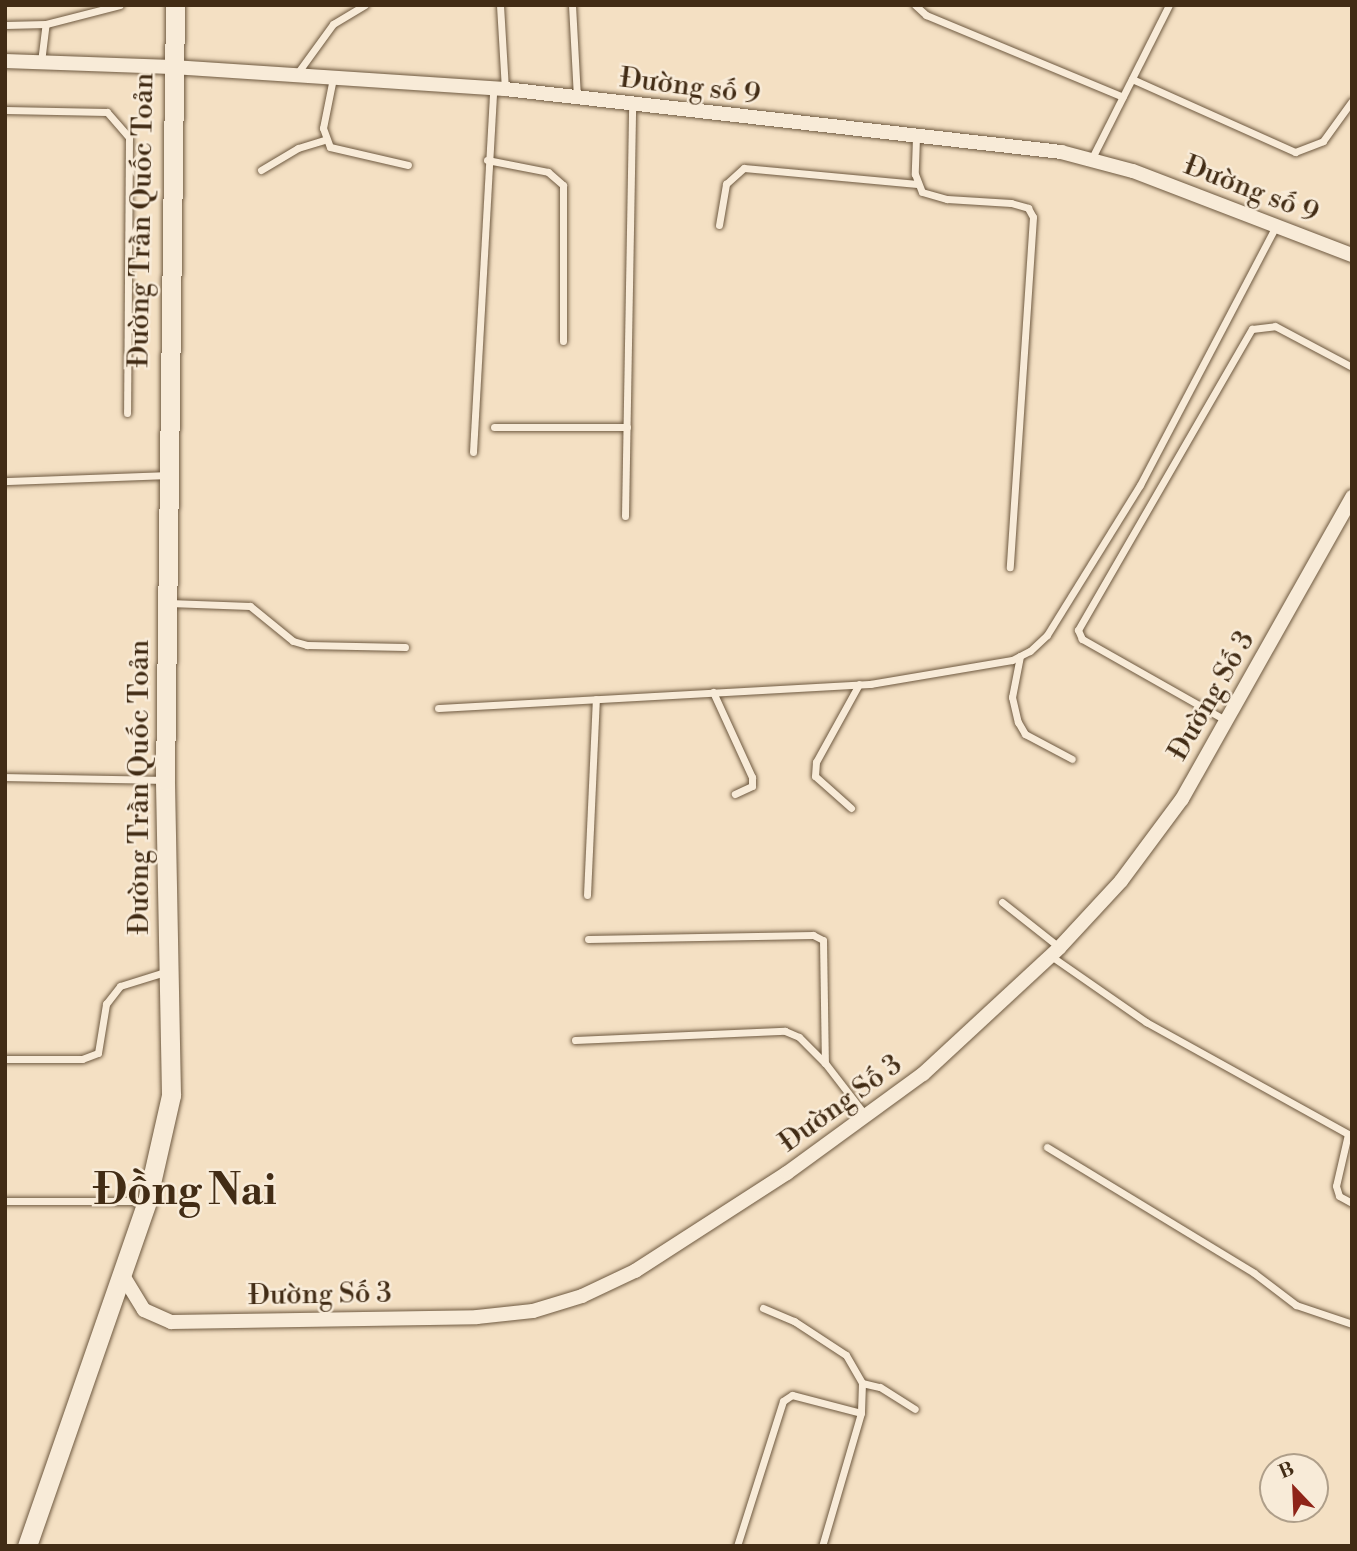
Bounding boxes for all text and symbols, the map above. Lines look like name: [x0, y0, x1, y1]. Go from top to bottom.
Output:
street label: Đường số 9: [618, 62, 762, 112]
street label: Đường Trần Quốc Toản: [123, 72, 161, 368]
street label: Đường số 9: [1179, 149, 1323, 231]
street label: Đường Số 3: [1162, 625, 1262, 767]
street label: Đường Trần Quốc Toản: [123, 640, 157, 934]
street label: Đường Số 3: [773, 1048, 909, 1160]
district label: Đồng Nai: [93, 1167, 277, 1217]
street label: Đường Số 3: [248, 1277, 392, 1313]
north arrow: [1259, 1453, 1329, 1523]
text: B: [1275, 1457, 1298, 1484]

